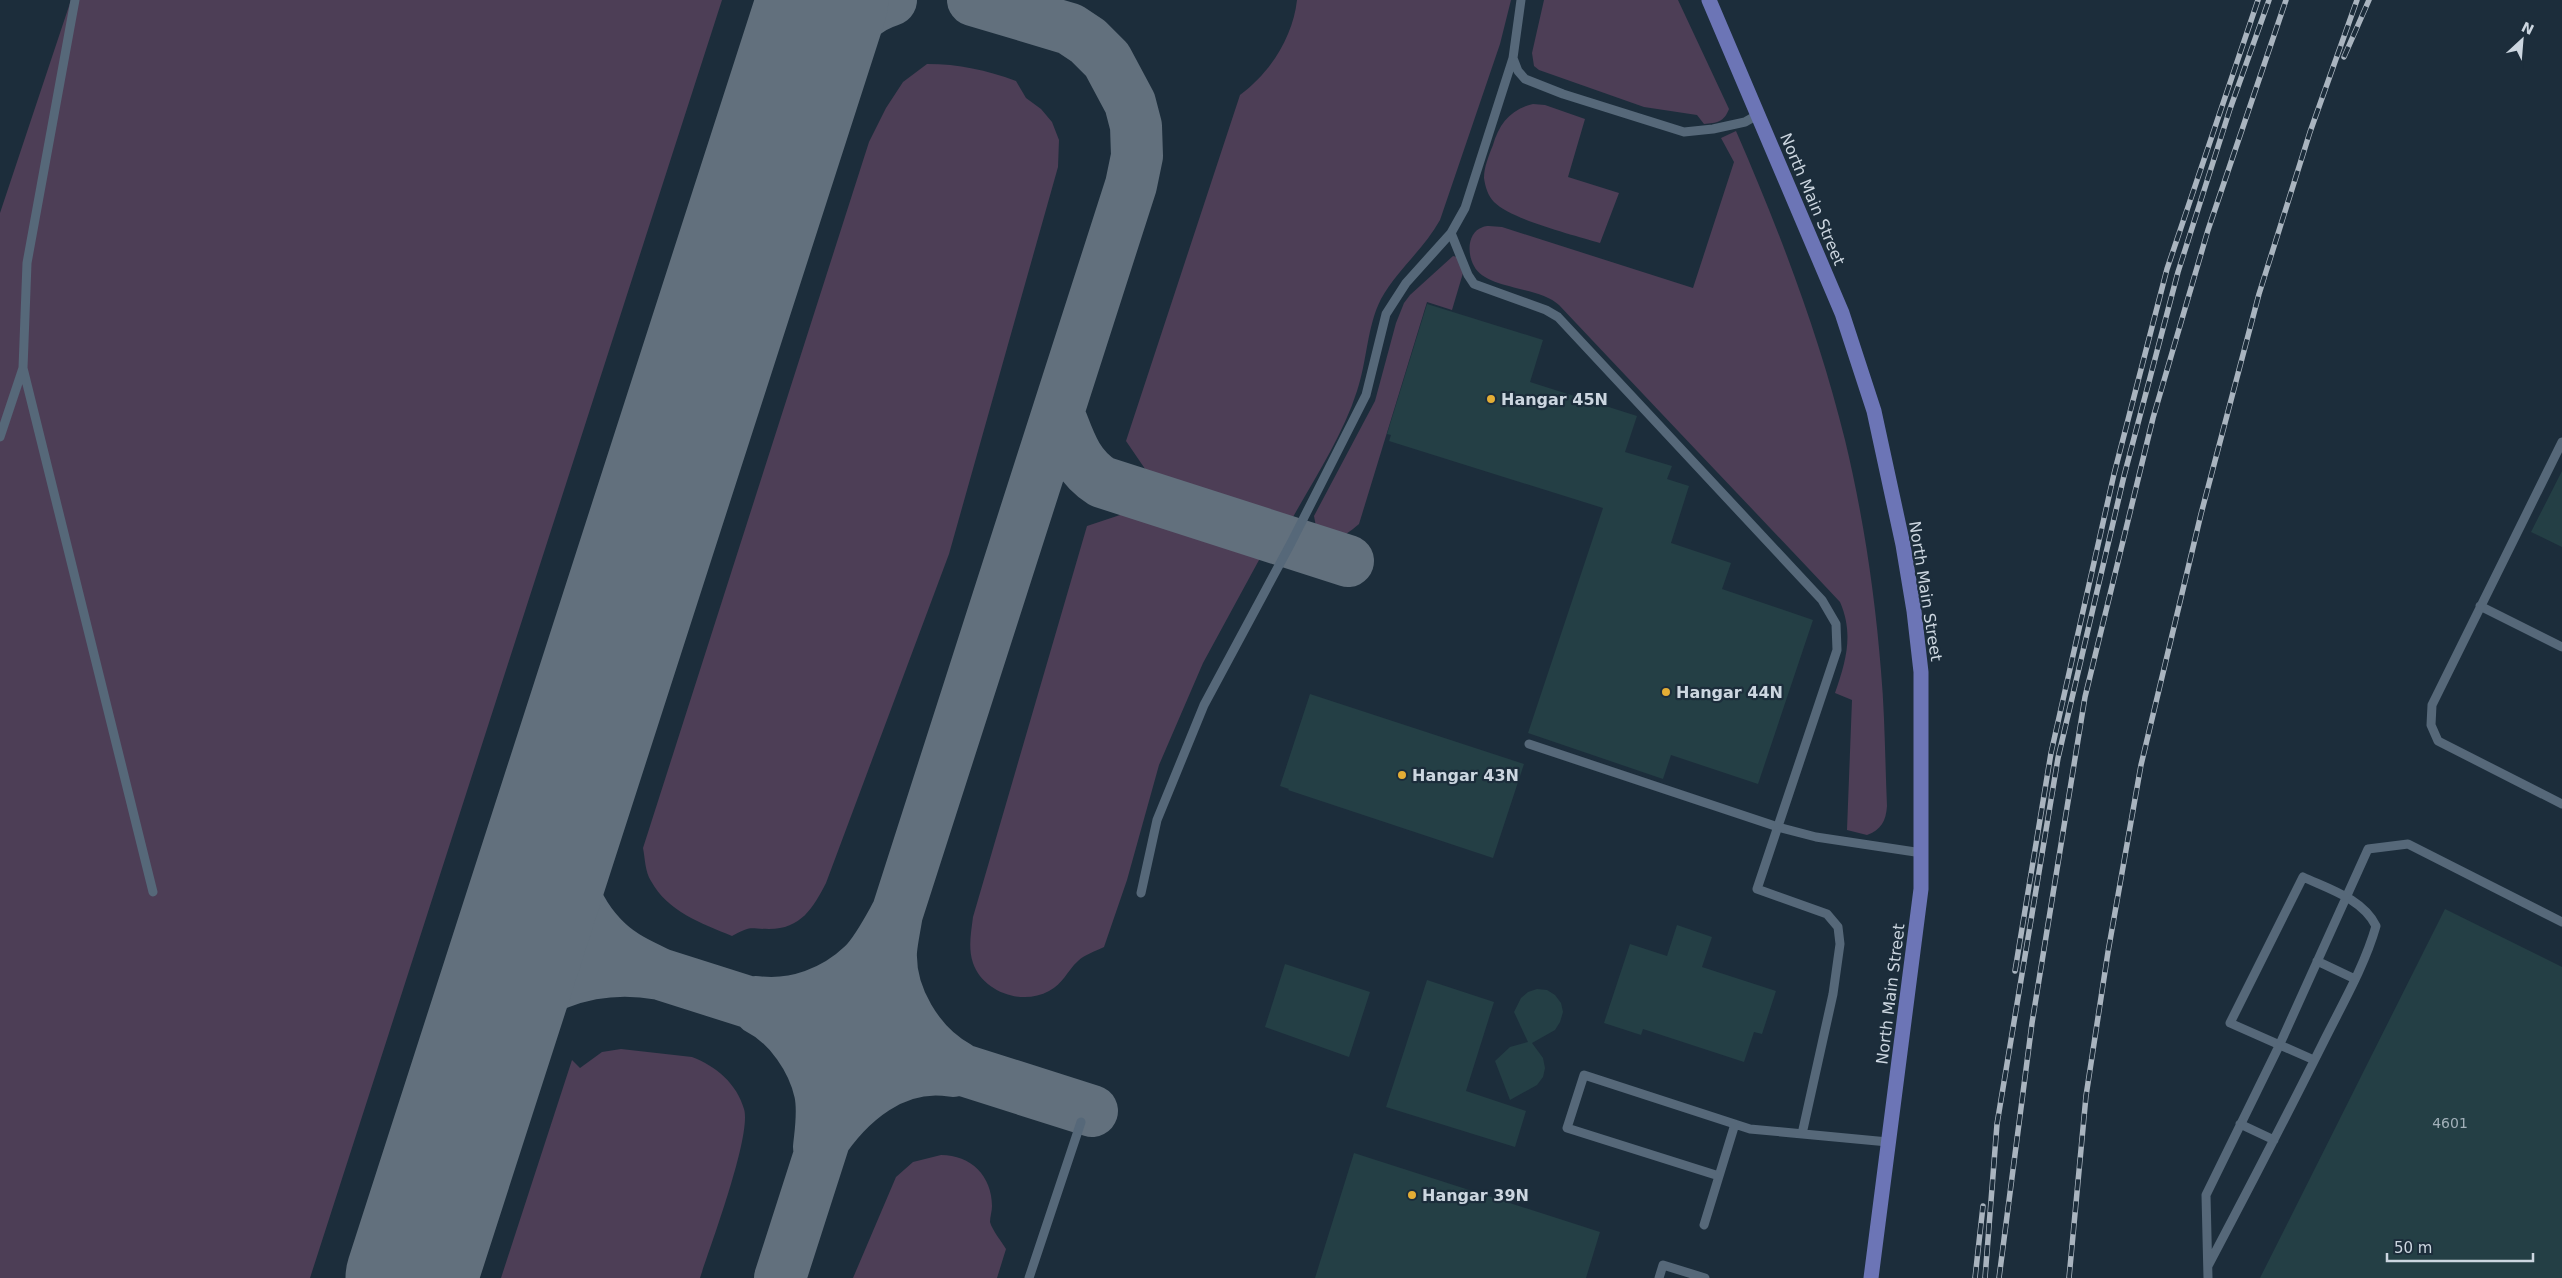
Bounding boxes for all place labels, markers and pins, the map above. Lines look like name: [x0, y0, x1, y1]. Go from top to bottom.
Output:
place label: Hangar 45N: [1501, 390, 1608, 409]
marker: Hangar 45N: [1485, 393, 1497, 405]
place label: Hangar 44N: [1676, 683, 1783, 702]
marker: Hangar 44N: [1660, 686, 1672, 698]
place label: Hangar 43N: [1412, 766, 1519, 785]
marker: Hangar 43N: [1396, 769, 1408, 781]
place label: Hangar 39N: [1422, 1186, 1529, 1205]
marker: Hangar 39N: [1406, 1189, 1418, 1201]

